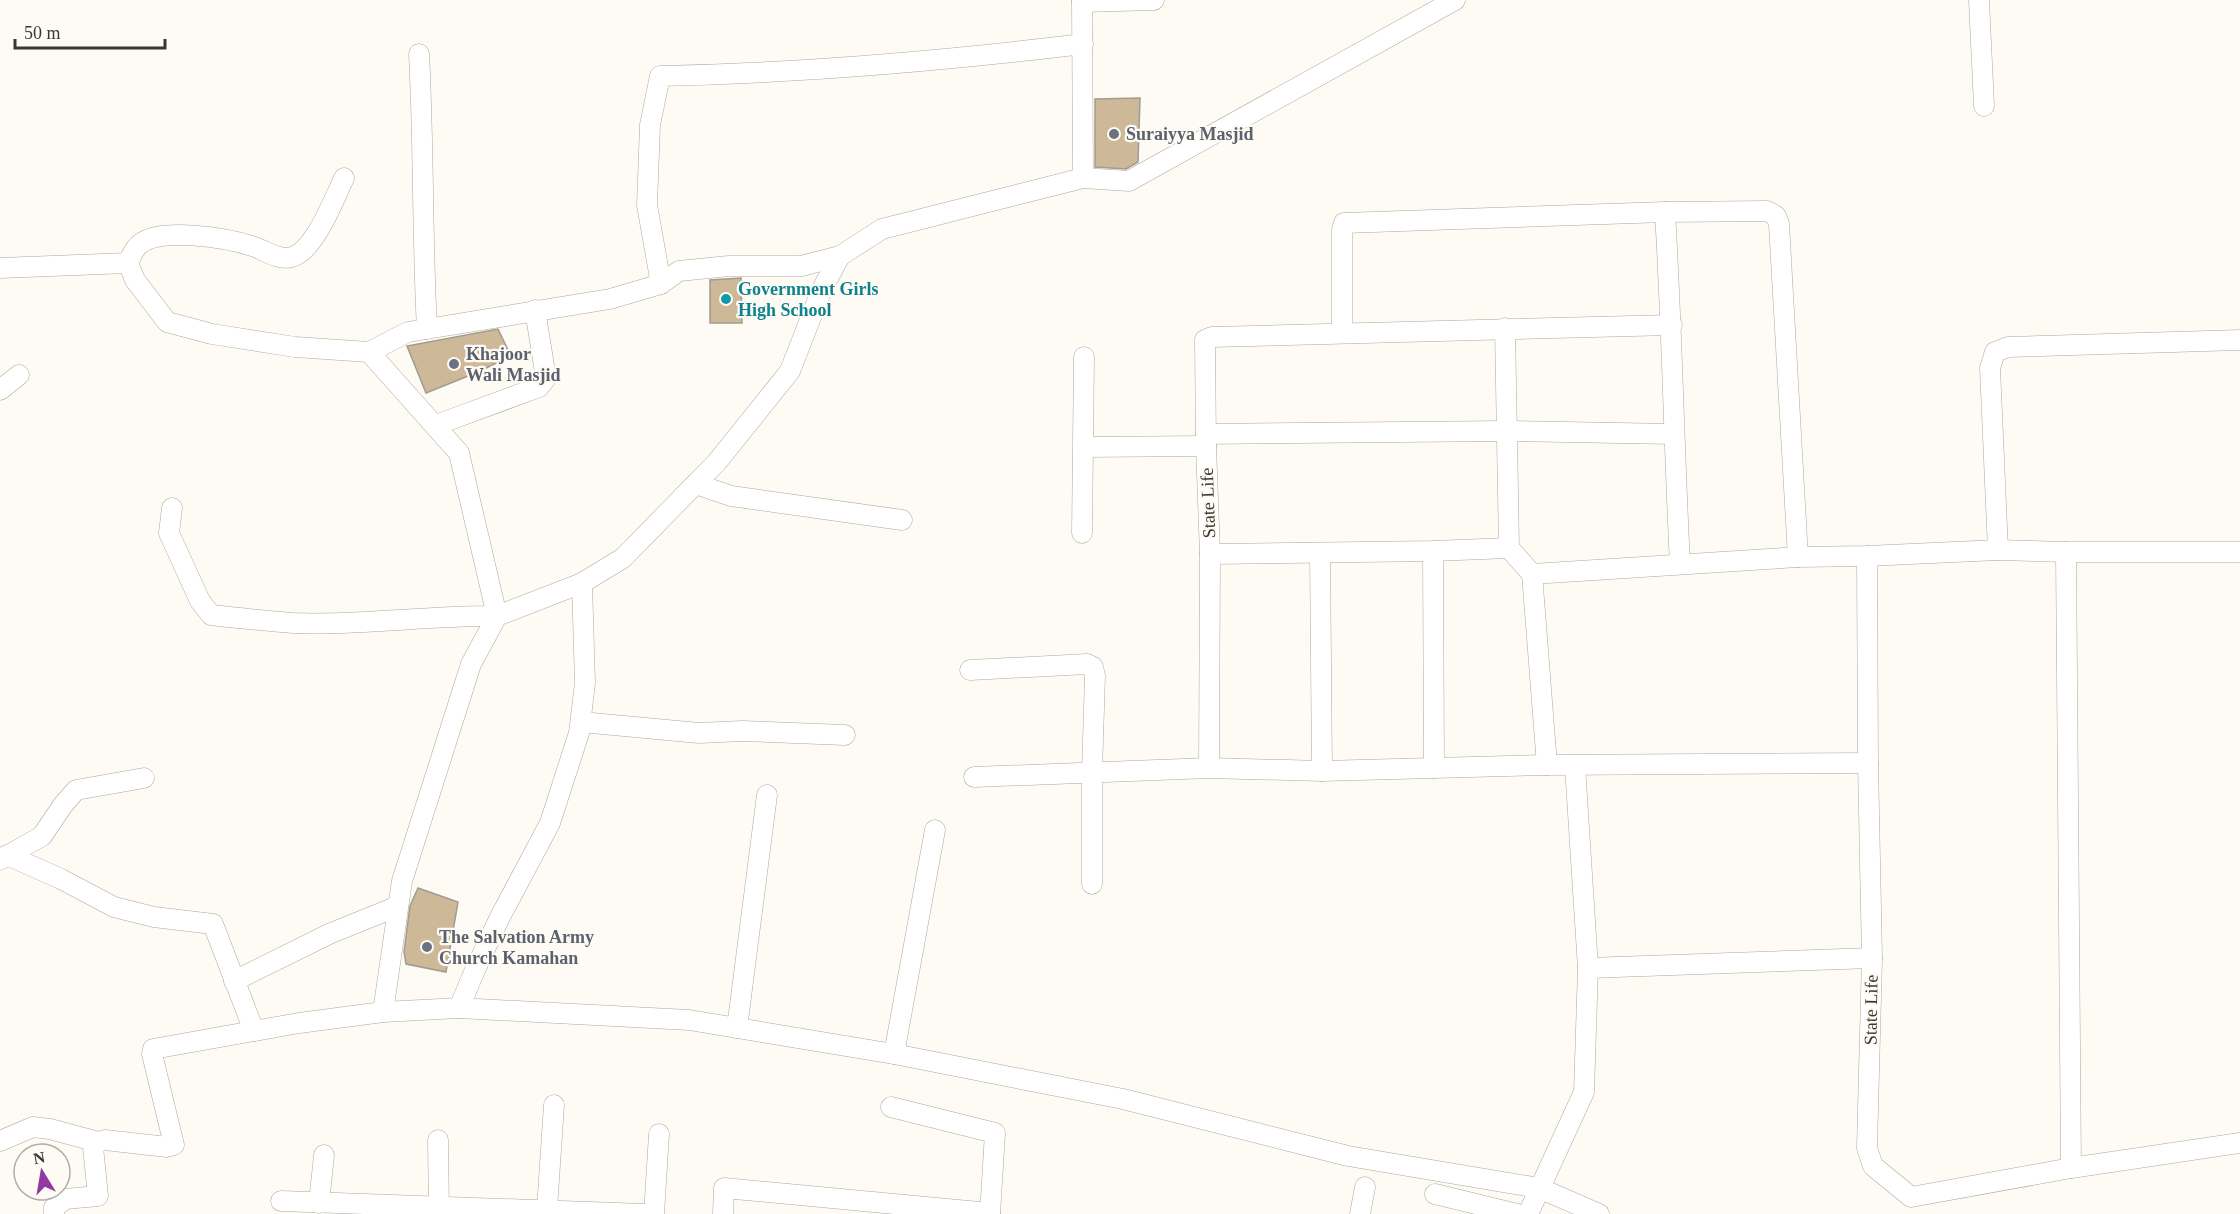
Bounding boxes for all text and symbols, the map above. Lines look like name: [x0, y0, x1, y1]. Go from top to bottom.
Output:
scale bar: [15, 12, 165, 50]
text: 50 m: [24, 23, 61, 43]
place label: Suraiyya Masjid: [1126, 124, 1254, 144]
marker: Suraiyya Masjid: [1107, 127, 1121, 141]
place label: Government Girls High School: [738, 279, 878, 320]
marker: Government Girls High School: [719, 292, 733, 306]
place label: Khajoor Wali Masjid: [466, 344, 561, 385]
marker: Khajoor Wali Masjid: [447, 357, 461, 371]
street label: State Life: [1197, 467, 1219, 539]
place label: The Salvation Army Church Kamahan: [439, 927, 594, 968]
marker: The Salvation Army Church Kamahan: [420, 940, 434, 954]
street label: State Life: [1860, 975, 1882, 1045]
north arrow: [12, 1142, 72, 1202]
text: N: [32, 1148, 47, 1167]

